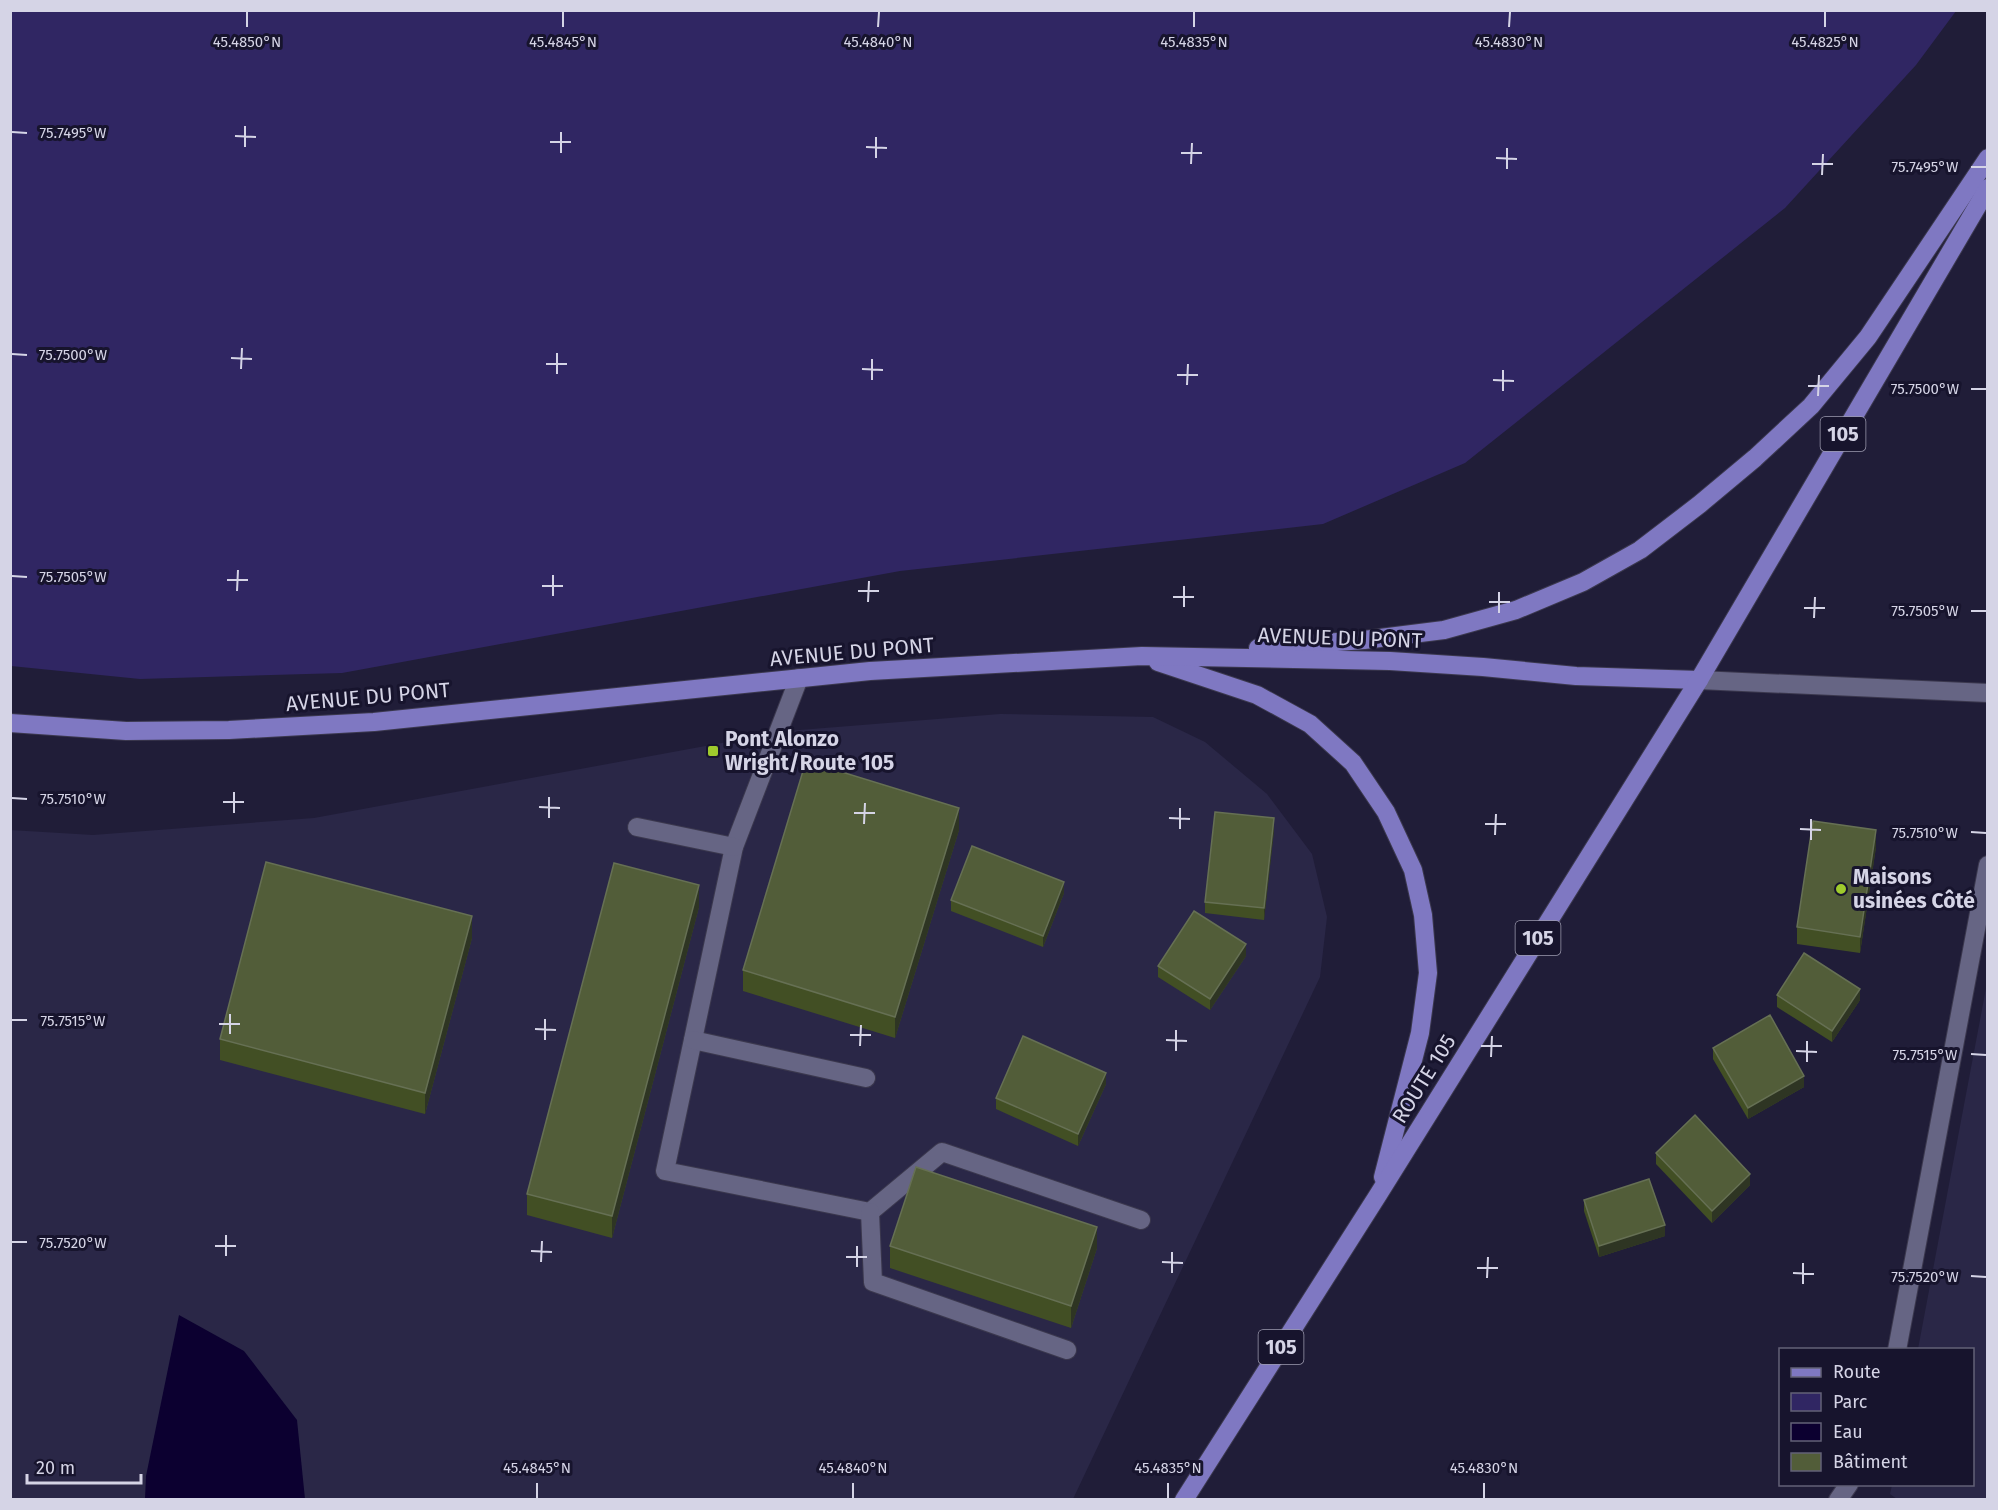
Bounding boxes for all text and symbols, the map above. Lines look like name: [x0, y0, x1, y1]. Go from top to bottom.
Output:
text: 45.4850°N: [213, 33, 281, 51]
text: 45.4845°N: [529, 33, 597, 51]
text: 45.4840°N: [843, 33, 913, 51]
text: 45.4835°N: [1160, 33, 1228, 51]
text: 45.4830°N: [1475, 33, 1543, 51]
text: 45.4825°N: [1791, 33, 1859, 51]
text: 75.7495°W: [40, 124, 107, 142]
text: 75.7495°W: [1892, 158, 1959, 176]
text: 75.7500°W: [39, 346, 108, 364]
text: 75.7500°W: [1891, 380, 1960, 398]
road number: 105: [1820, 417, 1866, 451]
text: 75.7505°W: [39, 568, 107, 586]
text: 75.7505°W: [1891, 602, 1959, 620]
street label: AVENUE DU PONT: [1257, 622, 1423, 654]
street label: AVENUE DU PONT: [769, 632, 935, 672]
street label: AVENUE DU PONT: [285, 677, 451, 717]
place label: Pont Alonzo Wright/Route 105: [725, 726, 894, 776]
marker: Pont Alonzo Wright/Route 105: [706, 744, 720, 758]
text: 75.7510°W: [40, 790, 107, 808]
text: 75.7510°W: [1892, 824, 1959, 842]
place label: Maisons usinées Côté: [1853, 864, 1975, 914]
marker: Maisons usinées Côté: [1834, 882, 1848, 896]
road number: 105: [1516, 921, 1560, 955]
text: 75.7515°W: [41, 1012, 106, 1030]
street label: ROUTE 105: [1386, 1030, 1462, 1128]
text: 75.7515°W: [1893, 1046, 1958, 1064]
text: 75.7520°W: [39, 1234, 107, 1252]
text: 75.7520°W: [1891, 1268, 1959, 1286]
road number: 105: [1258, 1330, 1304, 1364]
legend: [1779, 1348, 1974, 1486]
text: Route: [1833, 1361, 1881, 1383]
text: Parc: [1833, 1391, 1868, 1413]
text: Eau: [1833, 1421, 1863, 1443]
scale bar: [27, 1447, 141, 1485]
text: Bâtiment: [1833, 1451, 1908, 1473]
text: 20 m: [36, 1457, 75, 1479]
text: 45.4845°N: [503, 1459, 571, 1477]
text: 45.4840°N: [818, 1459, 888, 1477]
text: 45.4835°N: [1134, 1459, 1202, 1477]
text: 45.4830°N: [1450, 1459, 1518, 1477]

